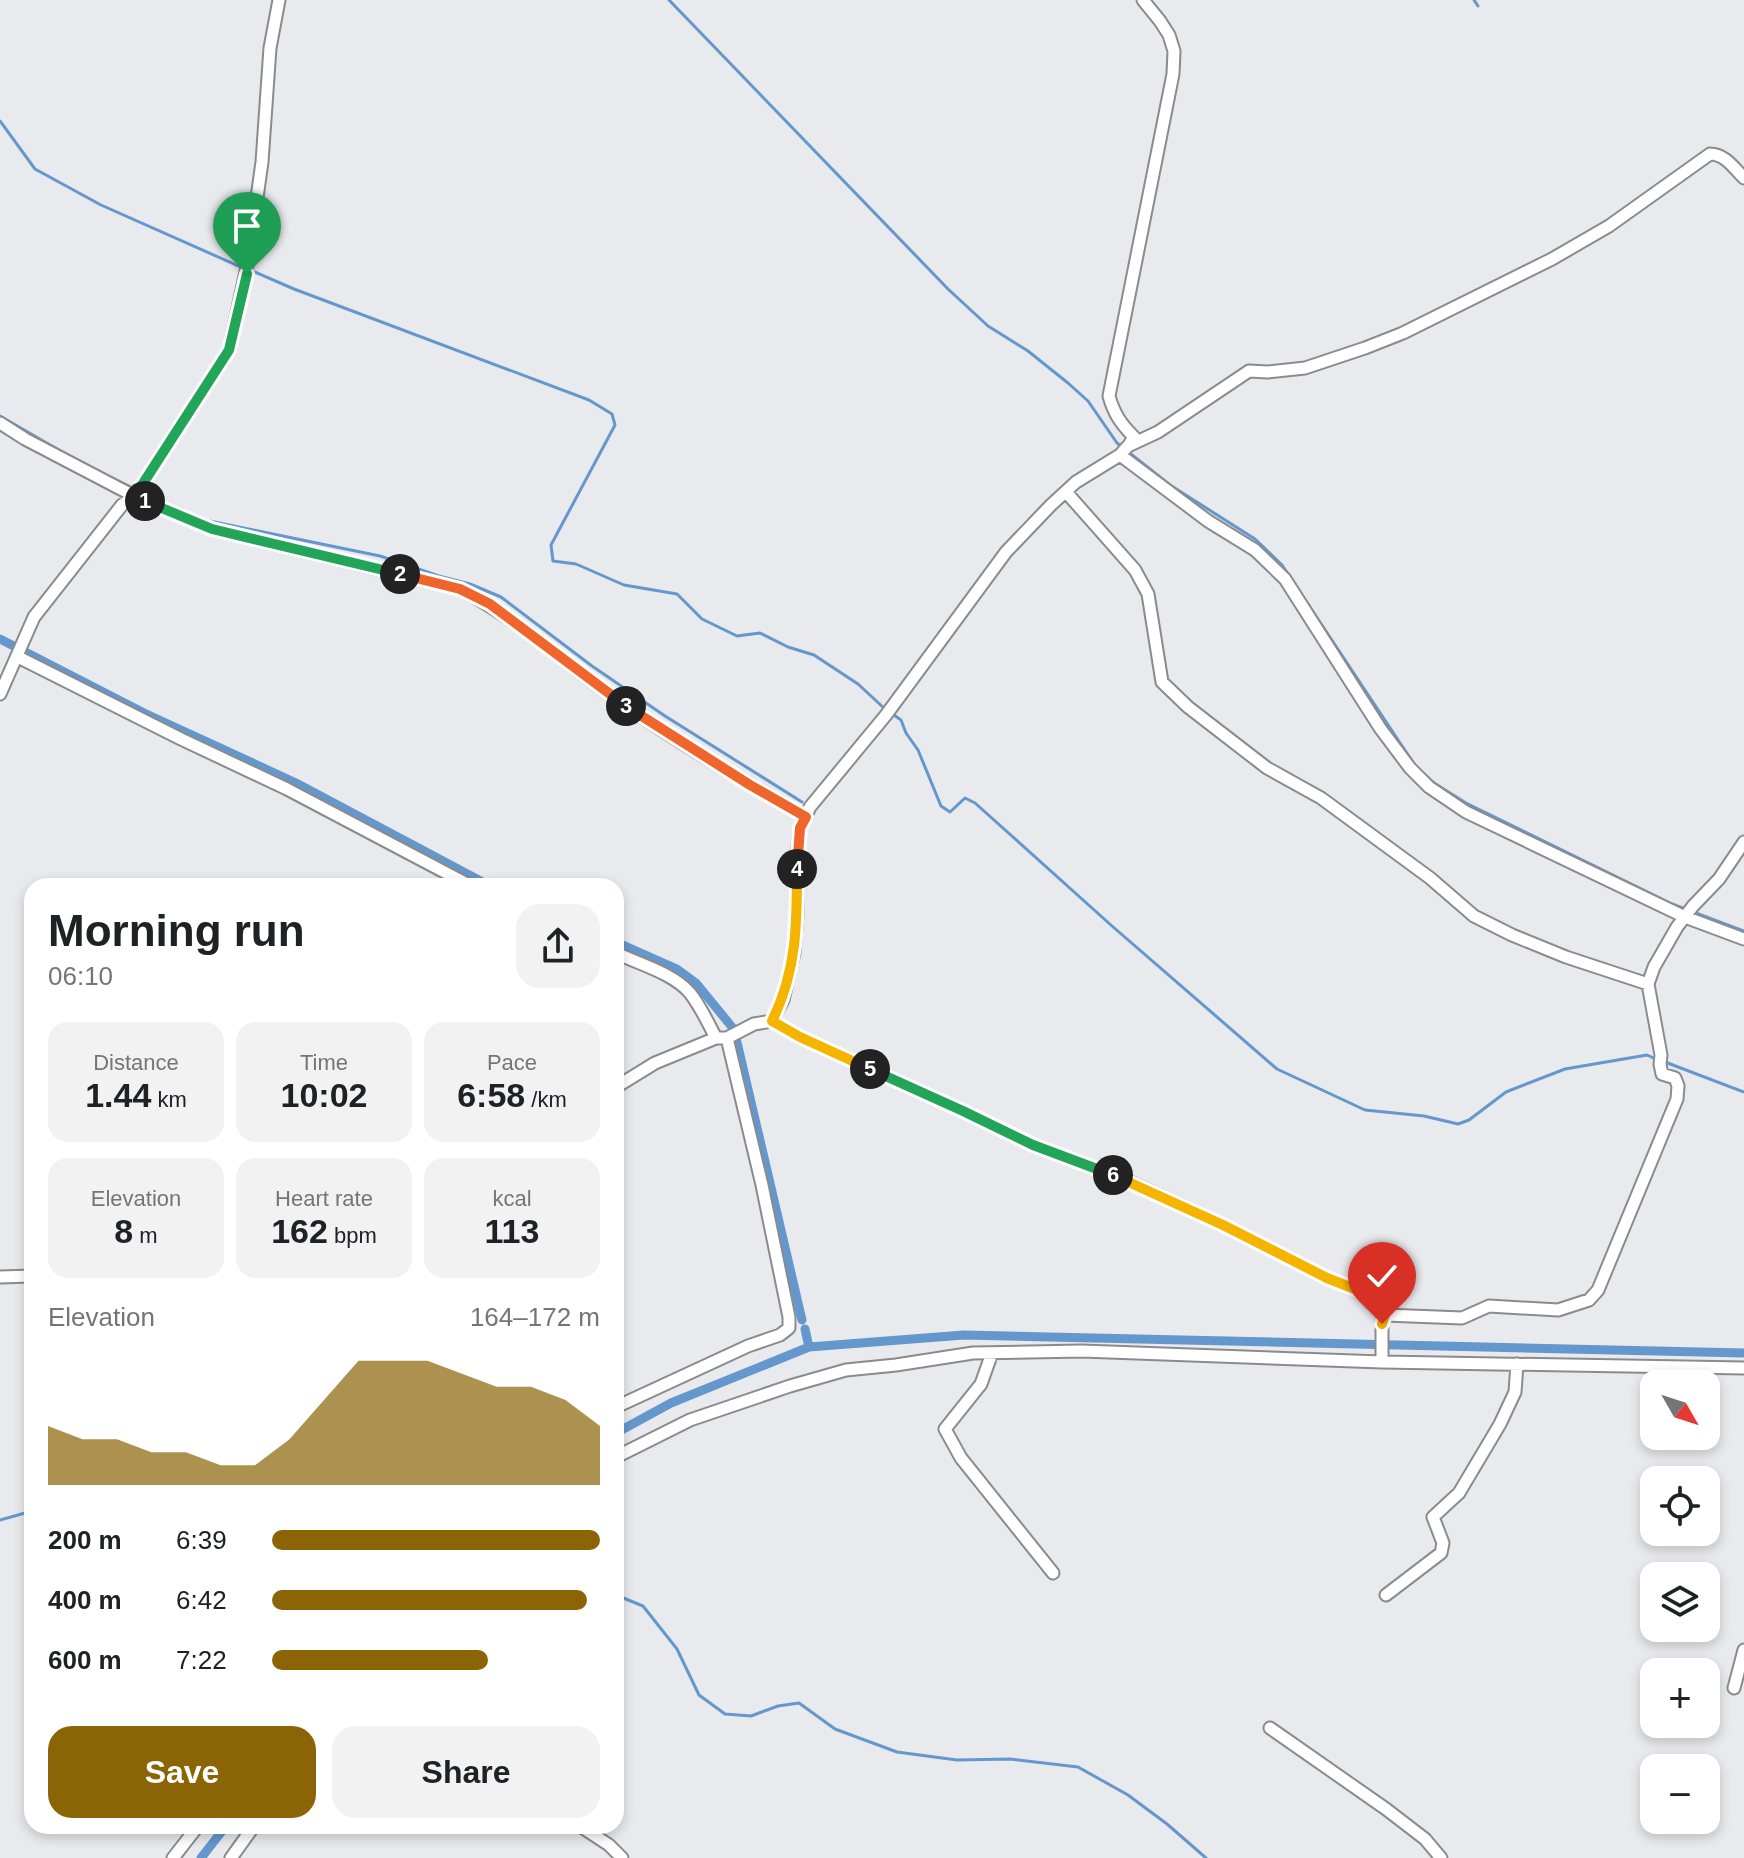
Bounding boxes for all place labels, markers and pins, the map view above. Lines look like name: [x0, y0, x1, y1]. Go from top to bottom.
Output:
pin: [213, 192, 281, 274]
pin: 1: [125, 481, 165, 521]
pin: 2: [380, 554, 420, 594]
pin: 3: [606, 686, 646, 726]
pin: 4: [777, 849, 817, 889]
pin: 5: [850, 1049, 890, 1089]
pin: 6: [1093, 1155, 1133, 1195]
pin: [1348, 1242, 1416, 1324]

